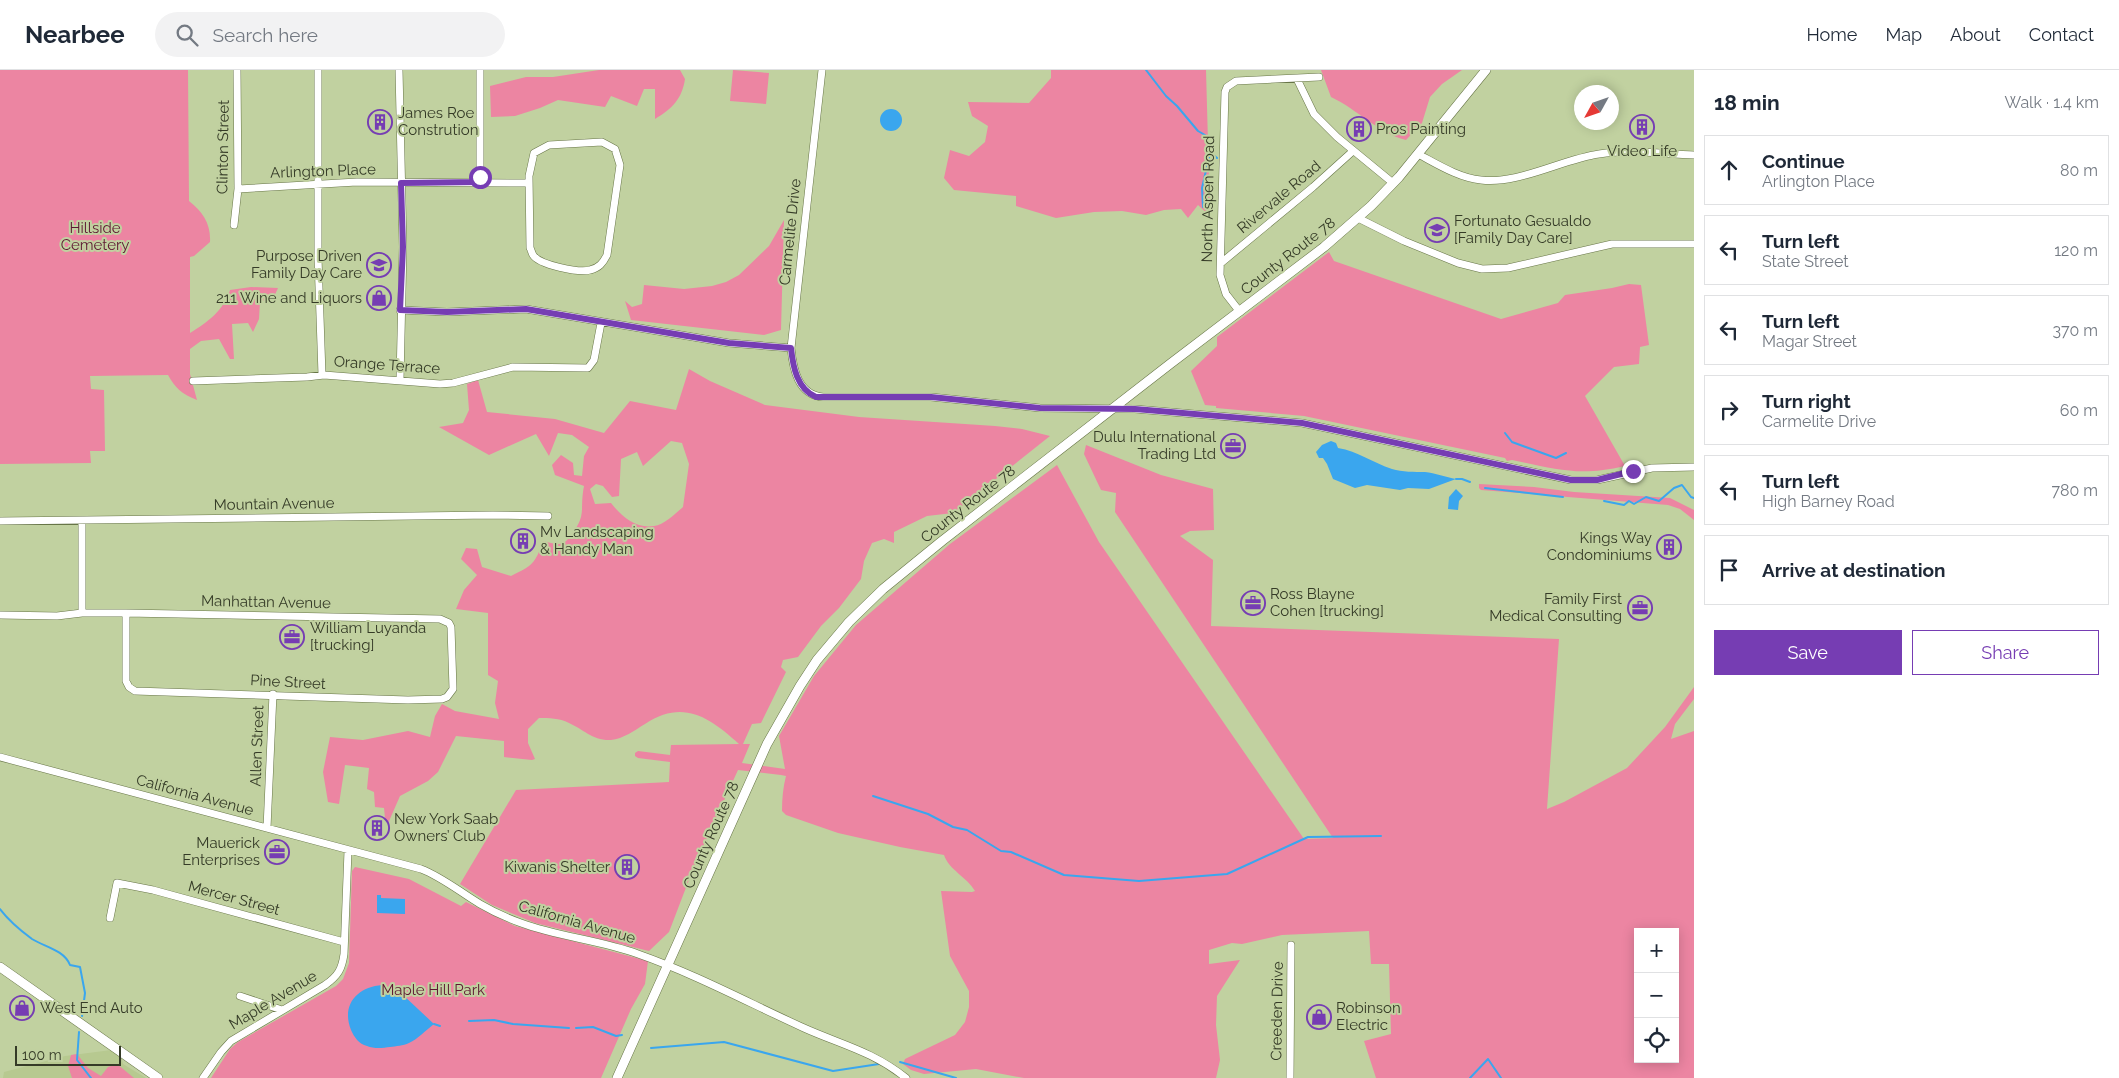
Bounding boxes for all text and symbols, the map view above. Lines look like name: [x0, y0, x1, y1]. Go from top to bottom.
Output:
search box: [155, 12, 505, 57]
text: Nearbee: [25, 20, 125, 49]
icon: search: [173, 21, 201, 49]
text: Search here: [213, 24, 318, 46]
text: Home: [1806, 24, 1857, 45]
text: Map: [1885, 24, 1922, 45]
text: About: [1950, 24, 2001, 45]
text: Contact: [2029, 24, 2094, 45]
north arrow: [1574, 85, 1619, 130]
text: 18 min: [1714, 90, 1780, 115]
text: Walk · 1.4 km: [2005, 93, 2099, 112]
street label: Clinton Street: [213, 100, 233, 194]
place label: James Roe Constrution: [398, 104, 478, 139]
building icon: James Roe Constrution: [367, 109, 393, 135]
building icon: Video Life: [1629, 114, 1655, 140]
building icon: Pros Painting: [1346, 116, 1372, 142]
place label: Pros Painting: [1376, 120, 1466, 138]
street label: North Aspen Road: [1198, 136, 1218, 262]
place label: Video Life: [1607, 142, 1677, 160]
text: Continue: [1762, 150, 1845, 172]
icon: ahead: [1715, 156, 1743, 184]
street label: Rivervale Road: [1234, 157, 1324, 237]
street label: Arlington Place: [270, 160, 376, 182]
text: 80 m: [2060, 161, 2098, 180]
route start: [469, 166, 492, 189]
text: Arlington Place: [1762, 172, 1875, 191]
street label: Carmelite Drive: [775, 178, 805, 286]
place label: Fortunato Gesualdo [Family Day Care]: [1454, 212, 1591, 247]
street label: County Route 78: [1237, 213, 1339, 299]
school or university icon: Fortunato Gesualdo [Family Day Care]: [1424, 217, 1450, 243]
park label: Hillside Cemetery: [61, 219, 129, 254]
text: Turn left: [1762, 230, 1839, 252]
icon: left: [1715, 236, 1743, 264]
text: 120 m: [2054, 241, 2098, 260]
place label: Purpose Driven Family Day Care: [251, 247, 362, 282]
school or university icon: Purpose Driven Family Day Care: [366, 252, 392, 278]
text: State Street: [1762, 252, 1849, 271]
shop icon: 211 Wine and Liquors: [366, 285, 392, 311]
place label: 211 Wine and Liquors: [216, 289, 362, 307]
text: Turn left: [1762, 310, 1839, 332]
icon: left: [1715, 316, 1743, 344]
text: 370 m: [2052, 321, 2098, 340]
text: Magar Street: [1762, 332, 1857, 351]
street label: Orange Terrace: [333, 352, 441, 378]
text: Turn right: [1762, 390, 1851, 412]
icon: right: [1715, 396, 1743, 424]
text: 60 m: [2060, 401, 2098, 420]
text: Carmelite Drive: [1762, 412, 1876, 431]
place label: Dulu International Trading Ltd: [1093, 428, 1217, 463]
office icon: Dulu International Trading Ltd: [1220, 433, 1246, 459]
route end: [1622, 460, 1645, 483]
street label: County Route 78: [917, 461, 1019, 547]
text: Turn left: [1762, 470, 1839, 492]
icon: left: [1715, 476, 1743, 504]
text: 780 m: [2051, 481, 2098, 500]
text: High Barney Road: [1762, 492, 1895, 511]
street label: Mountain Avenue: [213, 494, 335, 514]
place label: Mv Landscaping & Handy Man: [540, 523, 654, 558]
building icon: Mv Landscaping & Handy Man: [510, 528, 536, 554]
place label: Kings Way Condominiums: [1547, 529, 1652, 564]
building icon: Kings Way Condominiums: [1656, 534, 1682, 560]
icon: arrive: [1715, 556, 1743, 584]
text: Arrive at destination: [1762, 559, 1946, 581]
place label: Ross Blayne Cohen [trucking]: [1270, 585, 1384, 620]
office icon: Ross Blayne Cohen [trucking]: [1240, 590, 1266, 616]
place label: Family First Medical Consulting: [1489, 590, 1622, 625]
street label: Manhattan Avenue: [201, 592, 331, 612]
office icon: Family First Medical Consulting: [1627, 595, 1653, 621]
place label: William Luyanda [trucking]: [310, 619, 426, 654]
office icon: William Luyanda [trucking]: [279, 624, 305, 650]
button: Save: [1714, 630, 1902, 675]
button: Share: [1912, 630, 2099, 675]
street label: Pine Street: [250, 671, 326, 693]
street label: Allen Street: [247, 705, 267, 787]
street label: California Avenue: [134, 771, 256, 819]
street label: County Route 78: [679, 779, 743, 891]
place label: New York Saab Owners’ Club: [394, 810, 498, 845]
building icon: New York Saab Owners’ Club: [364, 815, 390, 841]
place label: Mauerick Enterprises: [182, 834, 260, 869]
office icon: Mauerick Enterprises: [264, 839, 290, 865]
building icon: Kiwanis Shelter: [614, 854, 640, 880]
place label: Kiwanis Shelter: [504, 858, 611, 876]
street label: Mercer Street: [186, 877, 282, 919]
street label: California Avenue: [516, 897, 638, 947]
map controls: [1634, 928, 1679, 1063]
button: +: [1634, 928, 1679, 973]
street label: Creeden Drive: [1267, 961, 1287, 1061]
street label: Maple Avenue: [226, 967, 320, 1033]
button: −: [1634, 973, 1679, 1018]
park label: Maple Hill Park: [381, 981, 485, 999]
shop icon: West End Auto: [9, 995, 35, 1021]
place label: West End Auto: [40, 999, 143, 1017]
place label: Robinson Electric: [1336, 999, 1401, 1034]
shop icon: Robinson Electric: [1306, 1004, 1332, 1030]
button: locate: [1634, 1018, 1679, 1063]
scale bar: [15, 1043, 121, 1066]
text: 100 m: [22, 1047, 62, 1063]

